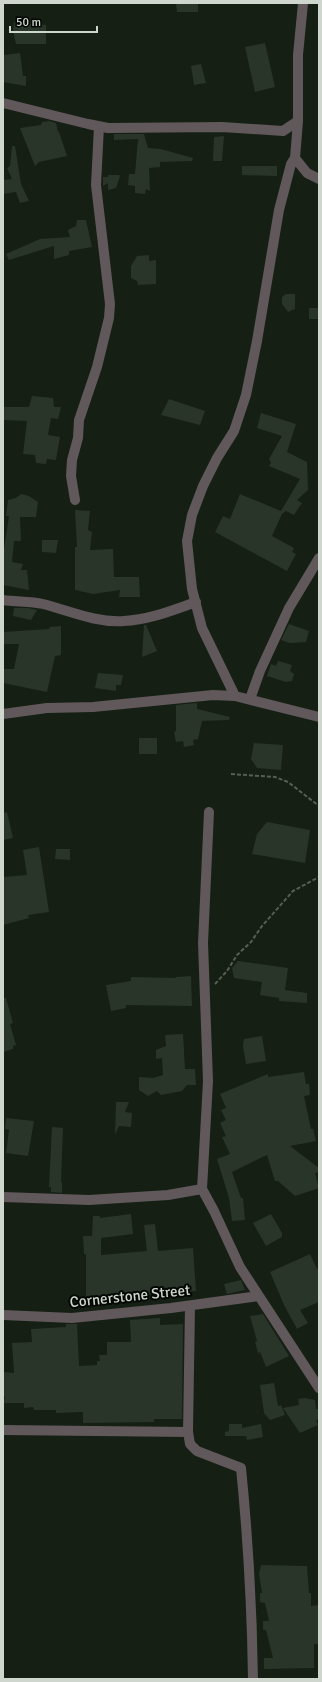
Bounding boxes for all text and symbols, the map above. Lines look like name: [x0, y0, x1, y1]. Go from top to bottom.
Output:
scale bar: [10, 8, 97, 34]
text: 50 m: [16, 15, 41, 30]
street label: Cornerstone Street: [69, 1281, 191, 1311]

